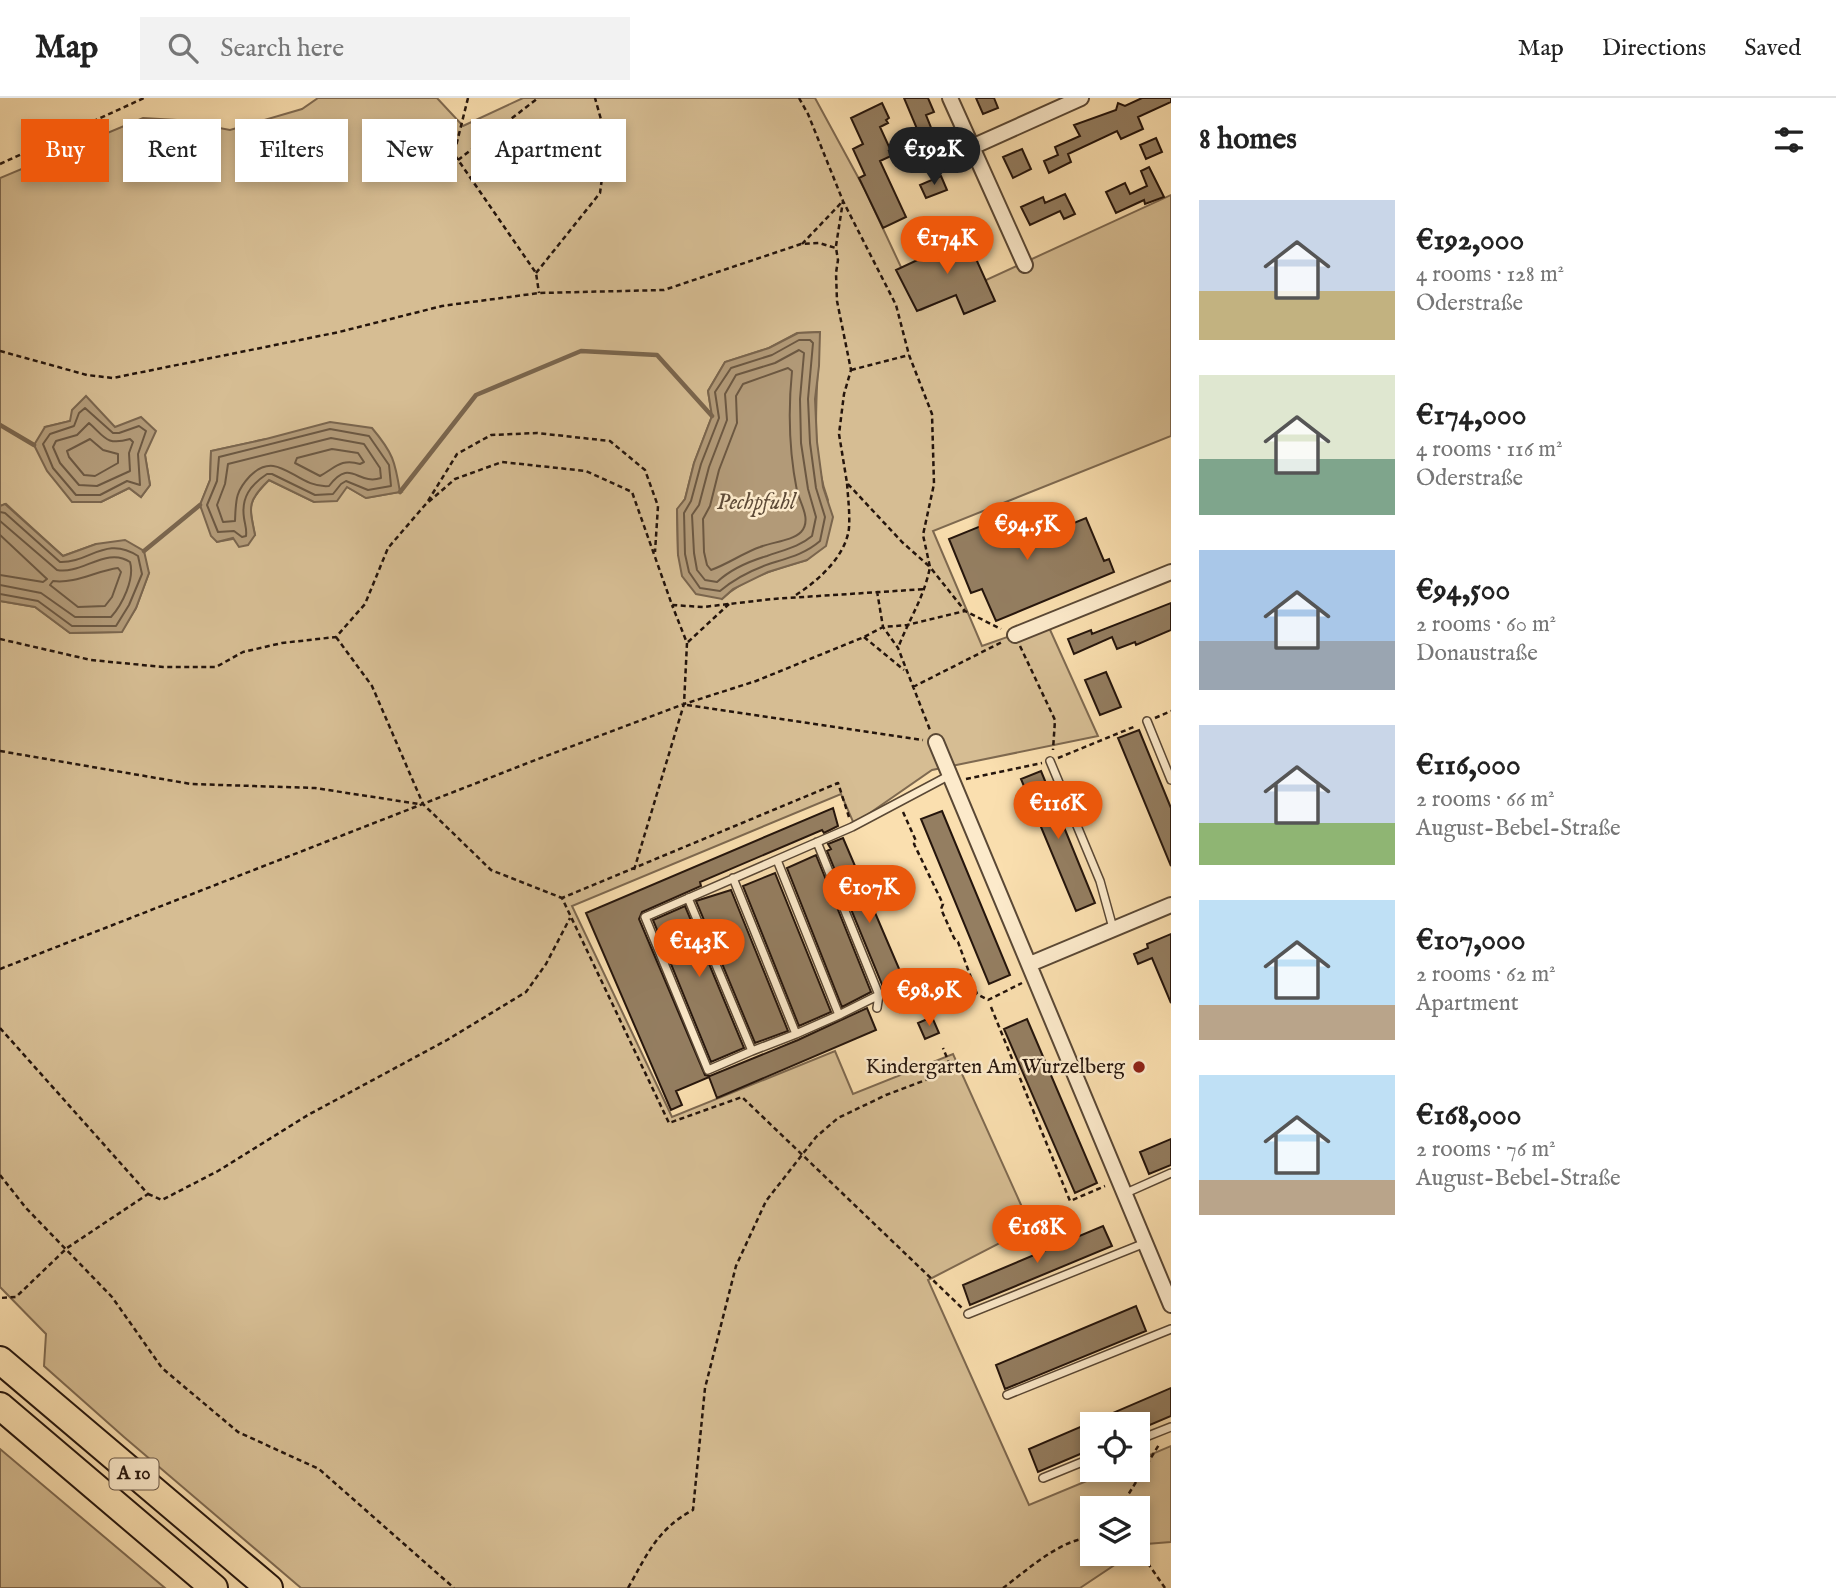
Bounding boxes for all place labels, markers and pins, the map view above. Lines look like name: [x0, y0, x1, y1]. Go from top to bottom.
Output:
pin: €192K: [885, 127, 983, 187]
pin: €174K: [898, 216, 996, 276]
pin: €94.5K: [970, 503, 1084, 562]
pin: €116K: [1009, 782, 1107, 841]
pin: €107K: [820, 866, 918, 925]
pin: €143K: [650, 920, 748, 979]
pin: €98.9K: [872, 968, 986, 1028]
place label: Kindergarten Am Wurzelberg: [865, 1054, 1126, 1081]
marker: Kindergarten Am Wurzelberg: [1131, 1059, 1147, 1075]
pin: €168K: [988, 1206, 1086, 1265]

